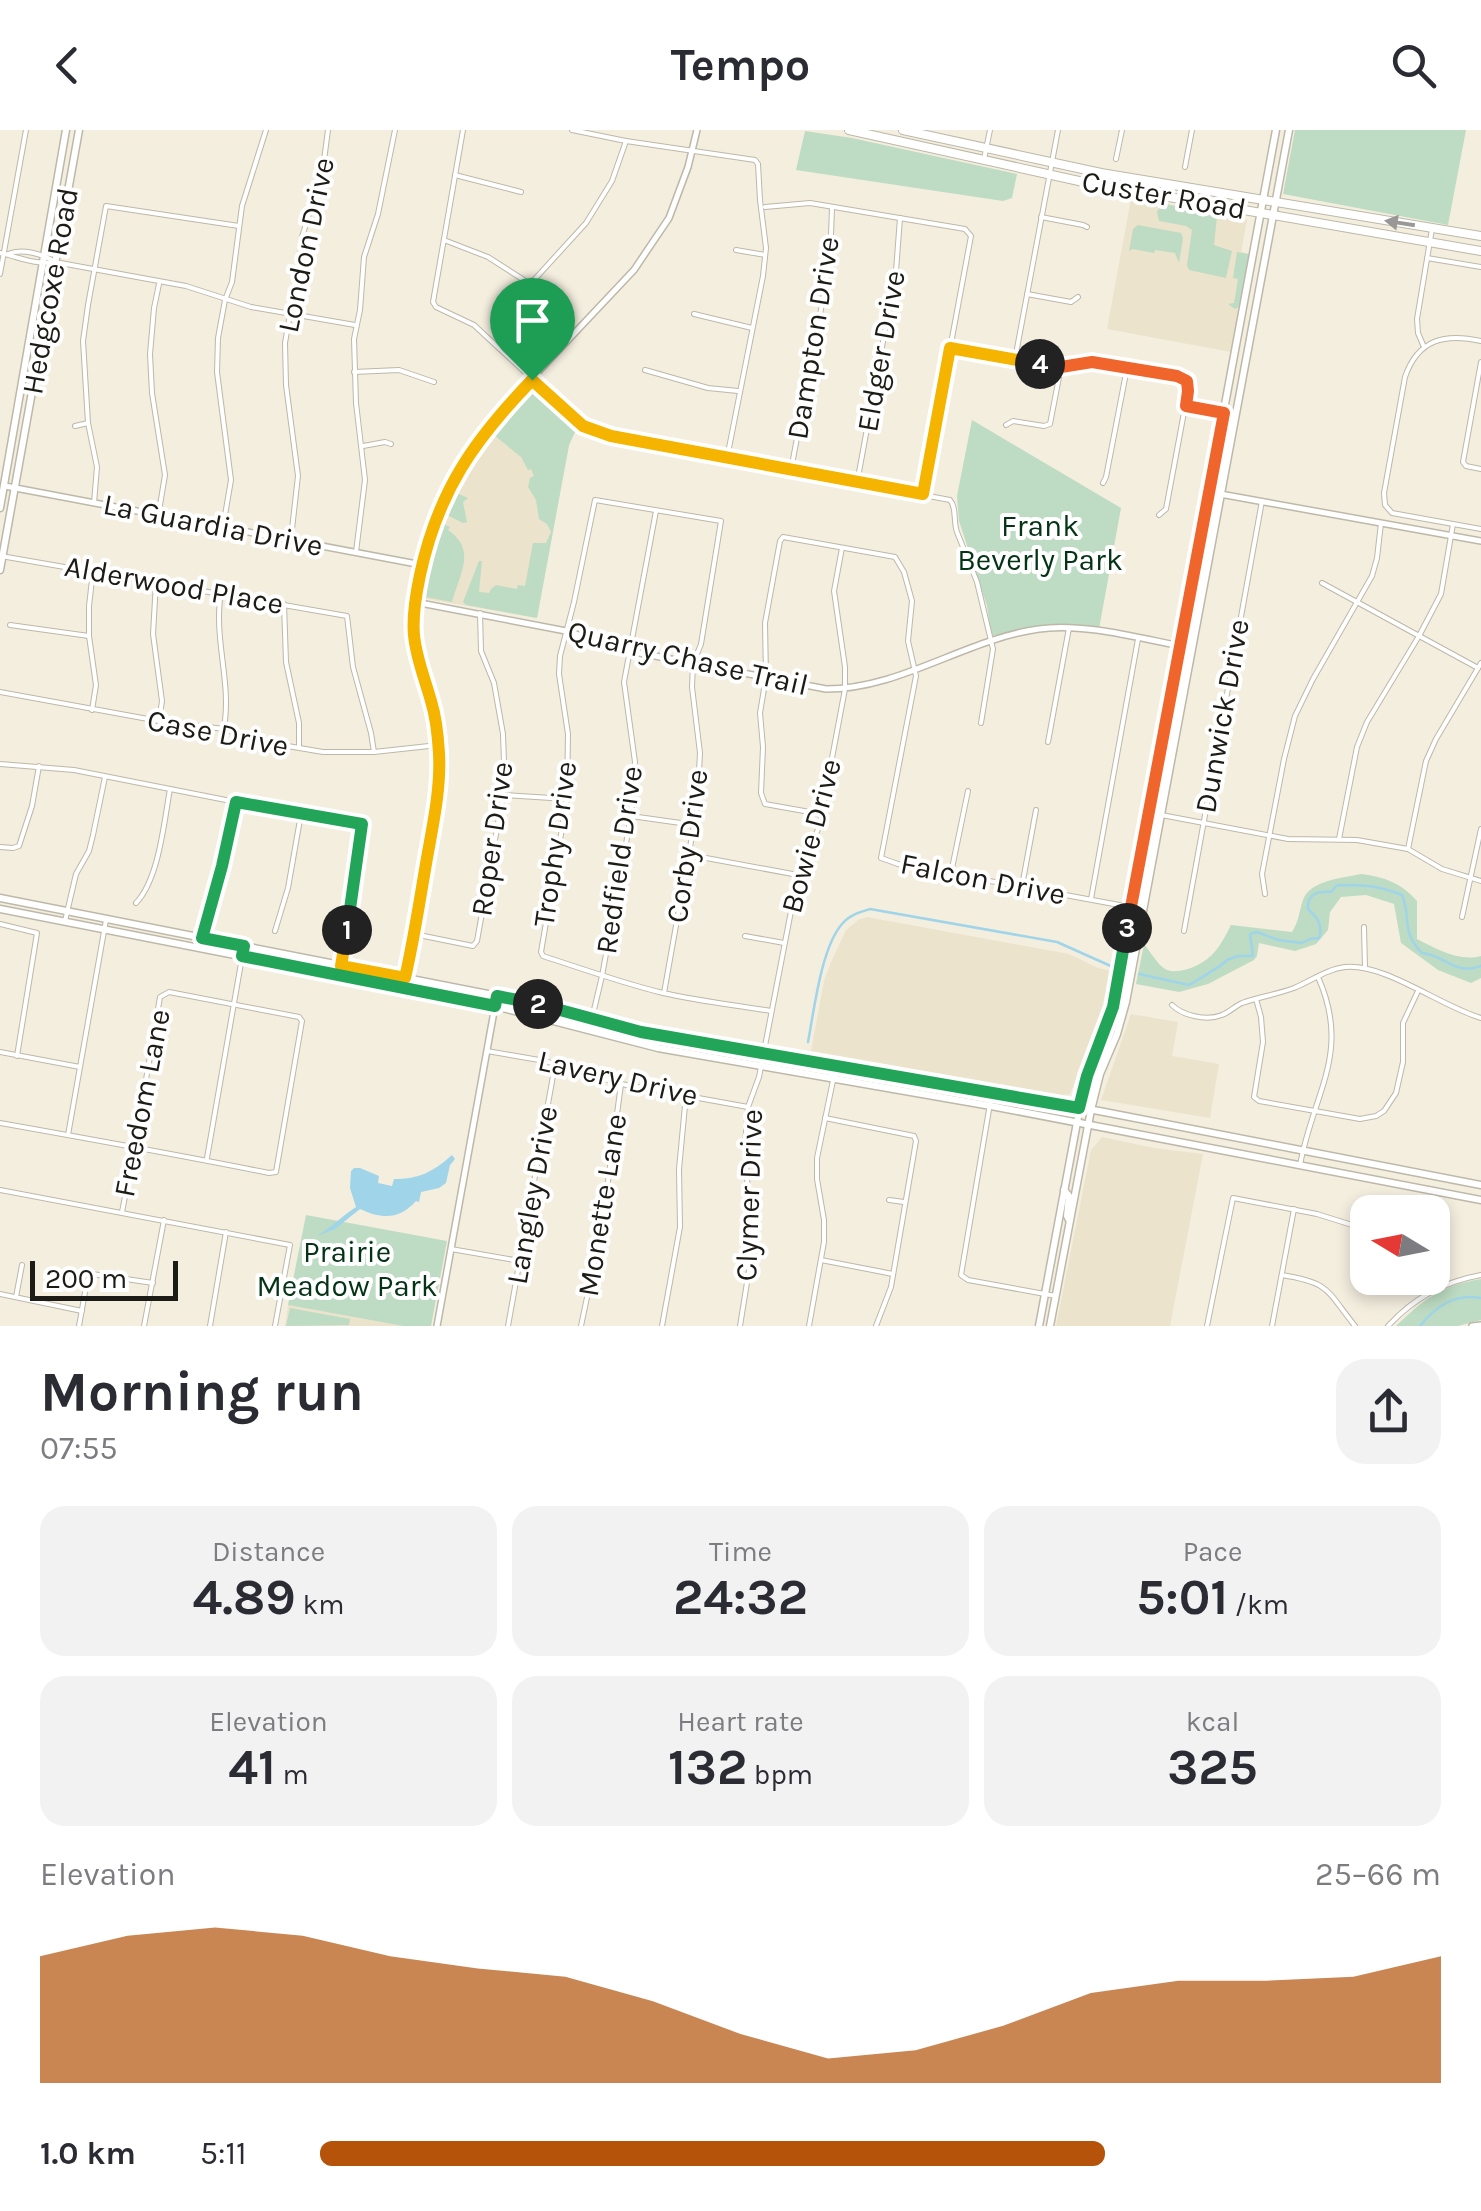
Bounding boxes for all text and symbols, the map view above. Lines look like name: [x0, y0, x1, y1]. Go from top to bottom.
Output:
icon: back: [40, 38, 95, 93]
icon: search: [1386, 38, 1441, 93]
text: Tempo: [671, 39, 810, 91]
street label: London Drive: [270, 154, 342, 336]
street label: Custer Road: [1079, 163, 1249, 227]
street label: Hedgcoxe Road: [14, 185, 86, 397]
one-way arrow: [1383, 215, 1415, 230]
street label: Dampton Drive: [779, 234, 847, 442]
street label: Eldger Drive: [849, 267, 913, 435]
pin: [490, 278, 575, 381]
icon: arrive: [505, 293, 560, 348]
pin: 4: [1015, 339, 1065, 389]
text: 4: [1032, 347, 1048, 380]
street label: La Guardia Drive: [100, 486, 326, 564]
park label: Frank Beverly Park: [957, 508, 1123, 578]
street label: Alderwood Place: [62, 548, 286, 622]
street label: Quarry Chase Trail: [564, 613, 812, 703]
street label: Dunwick Drive: [1187, 616, 1257, 816]
street label: Case Drive: [144, 702, 292, 764]
street label: Bowie Drive: [773, 755, 849, 917]
street label: Roper Drive: [463, 759, 521, 919]
street label: Trophy Drive: [526, 759, 584, 929]
street label: Redfield Drive: [588, 764, 650, 956]
street label: Corby Drive: [658, 767, 716, 925]
street label: Falcon Drive: [898, 845, 1068, 913]
pin: 3: [1102, 903, 1152, 953]
pin: 1: [322, 905, 372, 955]
text: 3: [1118, 911, 1136, 944]
text: 1: [342, 913, 352, 946]
pin: 2: [513, 979, 563, 1029]
text: 2: [530, 987, 546, 1020]
street label: Freedom Lane: [106, 1006, 178, 1200]
street label: Lavery Drive: [535, 1042, 701, 1114]
street label: Langley Drive: [499, 1103, 565, 1287]
street label: Clymer Drive: [728, 1108, 770, 1282]
street label: Monette Lane: [570, 1111, 634, 1299]
north arrow: [1350, 1195, 1450, 1295]
map controls: [1350, 1195, 1450, 1295]
park label: Prairie Meadow Park: [256, 1234, 438, 1304]
scale bar: [30, 1256, 178, 1300]
text: 200 m: [45, 1262, 127, 1295]
button: share: [1336, 1359, 1441, 1464]
text: Morning run: [40, 1360, 364, 1424]
text: 07:55: [40, 1430, 118, 1467]
text: Distance: [212, 1535, 325, 1568]
text: Time: [709, 1535, 772, 1568]
text: Pace: [1183, 1535, 1242, 1568]
text: 4.89: [193, 1568, 296, 1627]
text: 24:32: [673, 1568, 808, 1627]
text: 5:01: [1136, 1568, 1228, 1627]
text: km: [296, 1588, 344, 1621]
text: /km: [1228, 1588, 1289, 1621]
text: Elevation: [209, 1705, 328, 1738]
text: Heart rate: [677, 1705, 804, 1738]
text: kcal: [1186, 1705, 1239, 1738]
text: 41: [228, 1738, 276, 1797]
text: 132: [668, 1738, 747, 1797]
text: 325: [1167, 1738, 1258, 1797]
text: m: [276, 1758, 309, 1791]
text: bpm: [747, 1758, 813, 1791]
text: Elevation: [40, 1856, 175, 1893]
text: 25–66 m: [1315, 1856, 1441, 1893]
text: 1.0 km: [40, 2135, 136, 2172]
text: 5:11: [200, 2135, 247, 2172]

